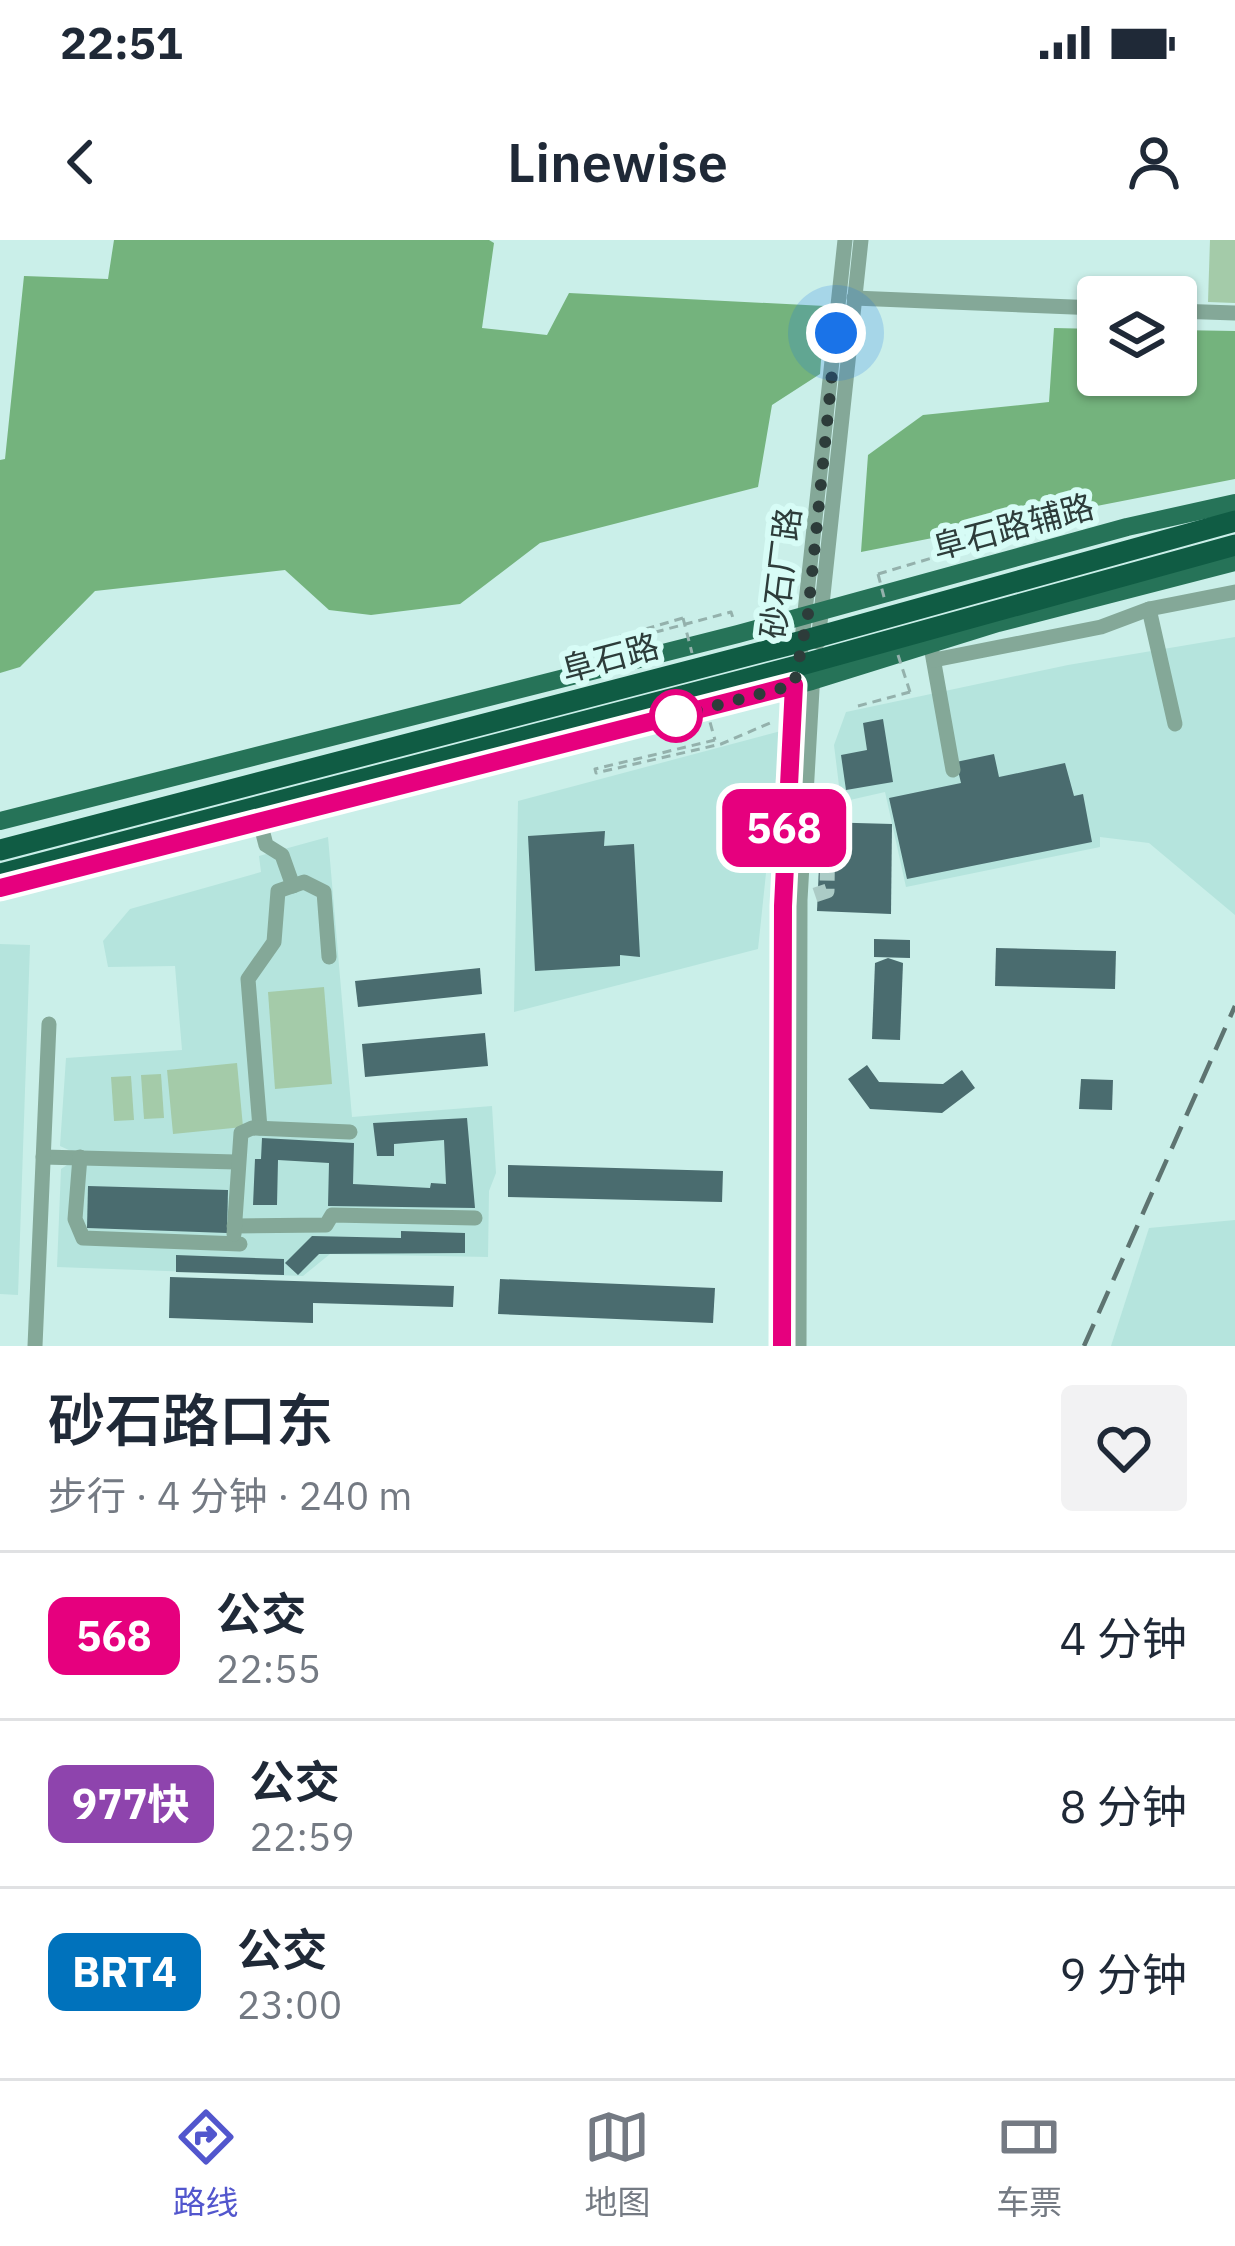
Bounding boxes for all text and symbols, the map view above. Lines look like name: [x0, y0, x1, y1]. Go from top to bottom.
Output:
text: 22:51: [60, 13, 183, 71]
text: Linewise: [507, 127, 728, 197]
icon: back: [48, 129, 114, 195]
icon: person: [1121, 129, 1187, 195]
map controls: [1077, 276, 1197, 396]
button: layers: [1077, 276, 1197, 396]
your location: [806, 303, 866, 363]
street label: 阜石路辅路: [928, 484, 1098, 568]
street label: 砂石厂路: [751, 505, 809, 641]
street label: 阜石路: [557, 623, 663, 691]
unlabelled marker: [651, 691, 701, 741]
line badge: 568: [715, 789, 853, 867]
text: 568: [746, 800, 822, 855]
text: 砂石路口东: [48, 1383, 333, 1457]
button: heart: [1061, 1385, 1187, 1511]
text: 步行 · 4 分钟 · 240 m: [48, 1470, 412, 1521]
text: 公交: [216, 1584, 306, 1642]
text: 568: [76, 1608, 152, 1663]
text: 4 分钟: [1059, 1609, 1187, 1667]
text: 22:55: [216, 1643, 321, 1694]
text: 公交: [250, 1752, 340, 1810]
text: 977快: [72, 1776, 190, 1831]
text: 8 分钟: [1059, 1777, 1187, 1835]
text: 22:59: [250, 1811, 355, 1862]
text: 公交: [237, 1920, 327, 1978]
text: BRT4: [72, 1944, 177, 1999]
text: 9 分钟: [1059, 1945, 1187, 2003]
text: 23:00: [237, 1979, 342, 2030]
tab: 路线: [173, 2104, 239, 2224]
tab: 地图: [584, 2104, 650, 2224]
tab: 车票: [996, 2104, 1062, 2224]

